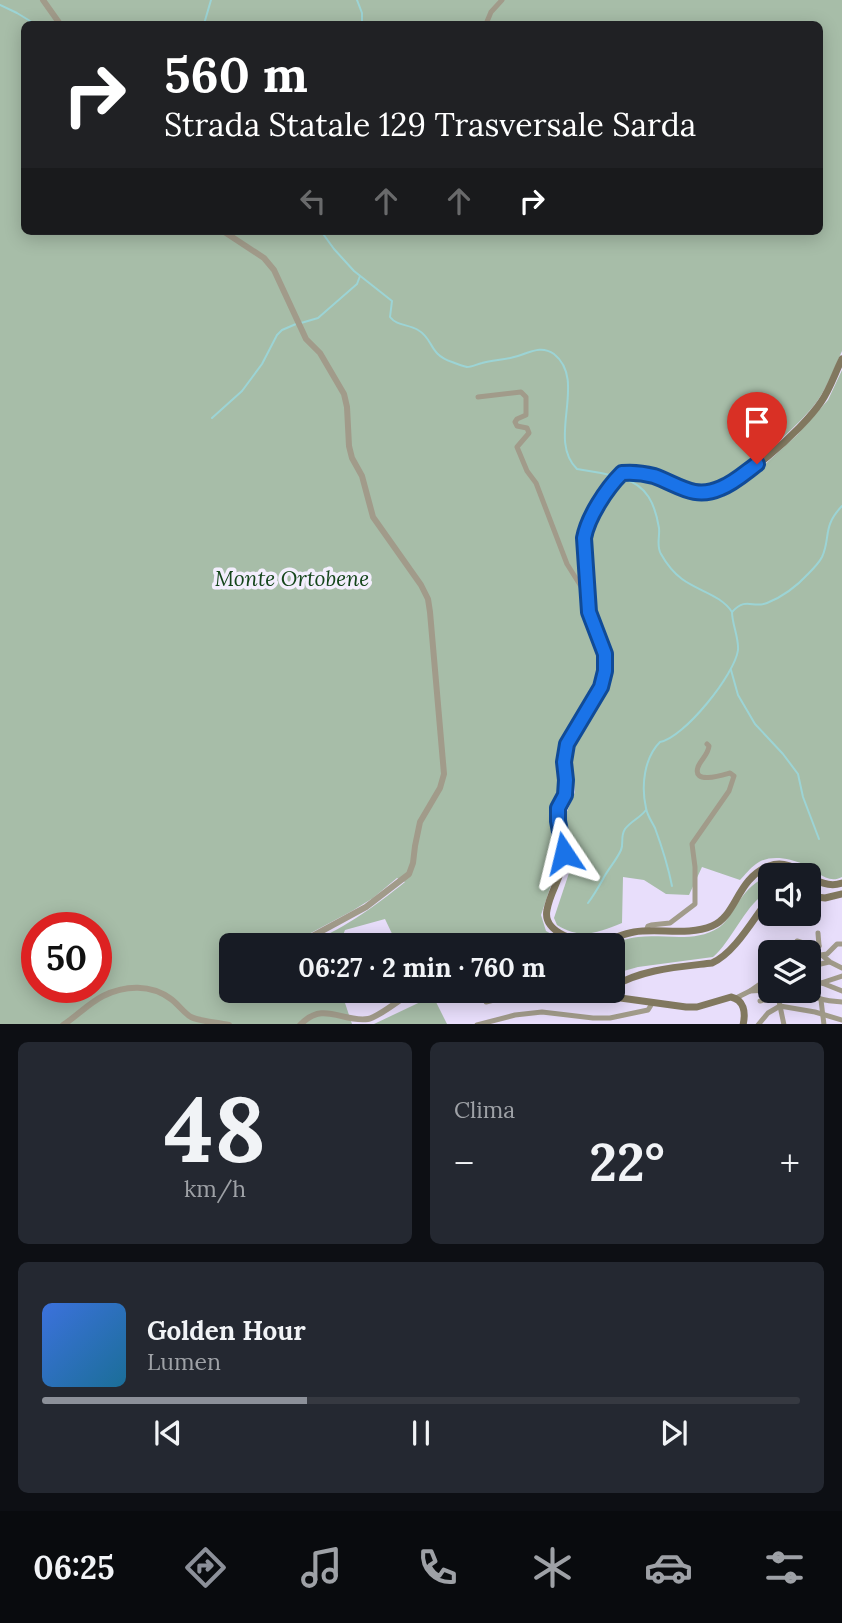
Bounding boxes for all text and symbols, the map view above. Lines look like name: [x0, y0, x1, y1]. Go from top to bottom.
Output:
text: 560 m: [164, 43, 308, 105]
icon: right: [49, 49, 140, 140]
text: Strada Statale 129 Trasversale Sarda: [164, 104, 696, 145]
icon: left: [294, 182, 332, 220]
icon: ahead: [367, 182, 405, 220]
icon: ahead: [440, 182, 478, 220]
icon: right: [513, 182, 551, 220]
pin: [727, 392, 787, 464]
icon: arrive: [738, 403, 776, 441]
park label: Monte Ortobene: [215, 565, 369, 592]
position arrow: [527, 816, 601, 890]
map controls: [758, 863, 821, 1003]
button: sound: [758, 863, 821, 926]
speed limit sign: 50: [21, 912, 112, 1003]
button: layers: [758, 940, 821, 1003]
text: 06:27 · 2 min · 760 m: [298, 951, 546, 984]
text: 48: [164, 1070, 266, 1187]
text: Clima: [454, 1095, 515, 1124]
text: 22°: [589, 1129, 665, 1195]
text: −: [454, 1139, 474, 1187]
text: +: [780, 1139, 800, 1187]
text: km/h: [184, 1174, 246, 1203]
text: Golden Hour: [147, 1314, 306, 1347]
text: Lumen: [147, 1347, 221, 1376]
icon: previous: [149, 1414, 187, 1452]
icon: pause: [402, 1414, 440, 1452]
icon: next: [655, 1414, 693, 1452]
icon: directions: [181, 1543, 230, 1592]
icon: music: [297, 1543, 346, 1592]
icon: phone: [413, 1543, 462, 1592]
icon: climate: [528, 1543, 577, 1592]
icon: car: [644, 1543, 693, 1592]
icon: filters: [760, 1543, 809, 1592]
text: 06:25: [33, 1547, 114, 1588]

